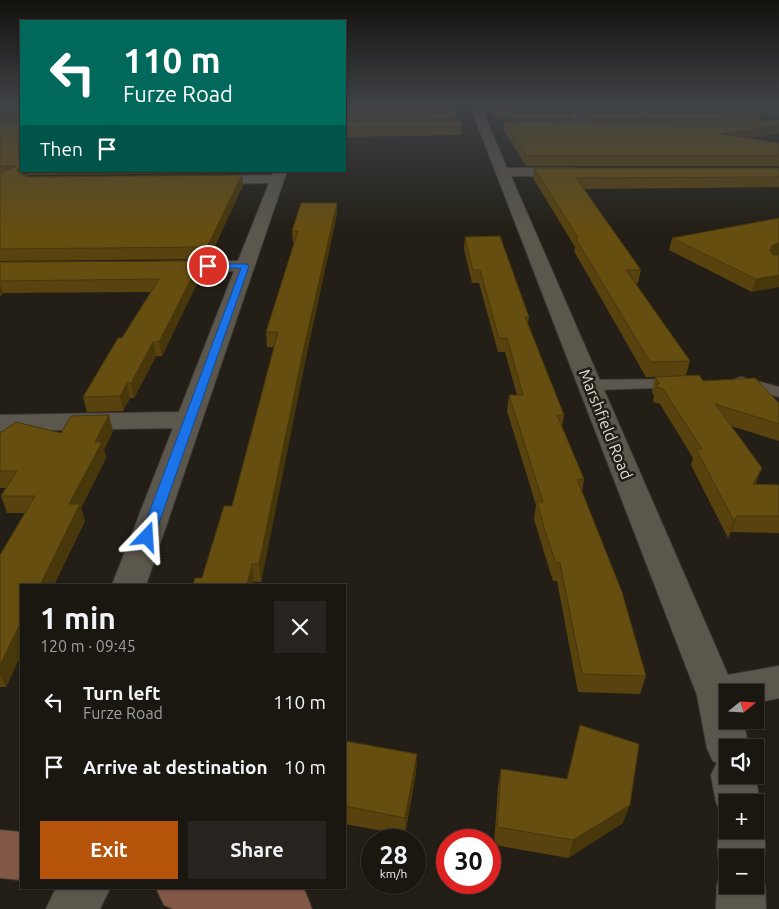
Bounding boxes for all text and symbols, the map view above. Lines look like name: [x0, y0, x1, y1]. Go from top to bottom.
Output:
icon: left: [40, 40, 105, 105]
text: 110 m: [123, 40, 221, 80]
text: Furze Road: [123, 81, 233, 106]
icon: arrive: [93, 135, 121, 163]
text: Then: [40, 138, 83, 160]
pin: [187, 245, 229, 287]
icon: arrive: [194, 252, 222, 280]
street label: Marshfield Road: [576, 366, 636, 482]
position arrow: [120, 510, 172, 562]
text: 1 min: [40, 601, 116, 635]
button: close: [274, 601, 326, 653]
text: 120 m · 09:45: [40, 637, 136, 655]
text: Turn left: [83, 682, 161, 704]
north arrow: [719, 684, 764, 729]
map controls: [719, 684, 764, 894]
icon: left: [40, 688, 68, 716]
text: 110 m: [273, 691, 326, 713]
text: Furze Road: [83, 704, 163, 722]
button: sound: [719, 739, 764, 784]
icon: arrive: [40, 753, 68, 781]
text: Arrive at destination: [83, 756, 268, 778]
text: 10 m: [284, 756, 326, 778]
button: +: [719, 794, 764, 839]
button: Exit: [40, 821, 178, 879]
button: Share: [188, 821, 326, 879]
speed limit sign: 30: [436, 829, 501, 894]
text: 28: [379, 841, 408, 869]
button: −: [719, 849, 764, 894]
text: km/h: [380, 867, 407, 880]

